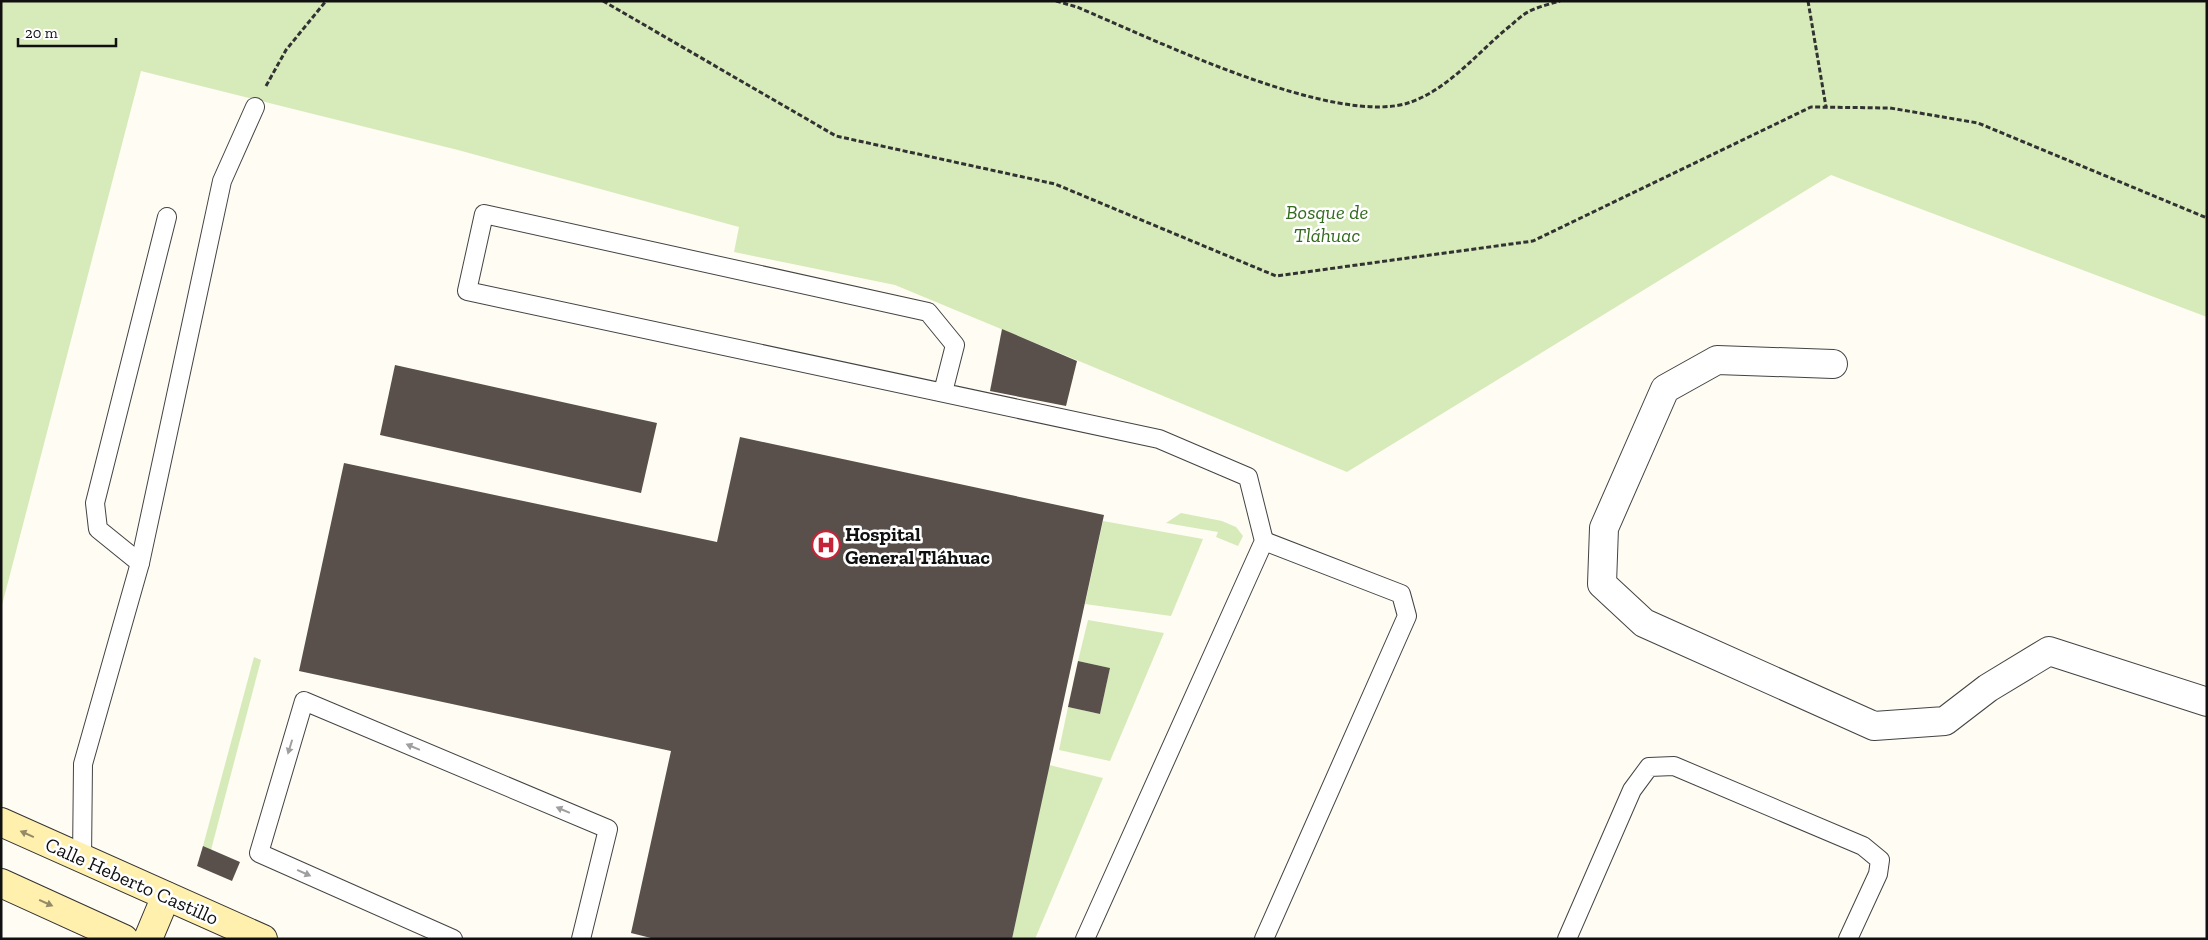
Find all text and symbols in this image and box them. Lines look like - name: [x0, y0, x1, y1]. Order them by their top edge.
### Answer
- scale bar: [18, 15, 115, 47]
- text: 20 m: [25, 24, 58, 42]
- park label: Bosque de Tláhuac: [1286, 200, 1368, 247]
- place label: Hospital General Tláhuac: [845, 522, 990, 569]
- hospital icon: Hospital General Tláhuac: [811, 530, 841, 560]
- one-way arrow: [285, 740, 293, 755]
- one-way arrow: [406, 742, 420, 750]
- one-way arrow: [556, 806, 570, 814]
- one-way arrow: [20, 830, 34, 838]
- street label: Calle Heberto Castillo: [42, 832, 222, 930]
- one-way arrow: [297, 870, 311, 878]
- one-way arrow: [39, 900, 53, 908]

